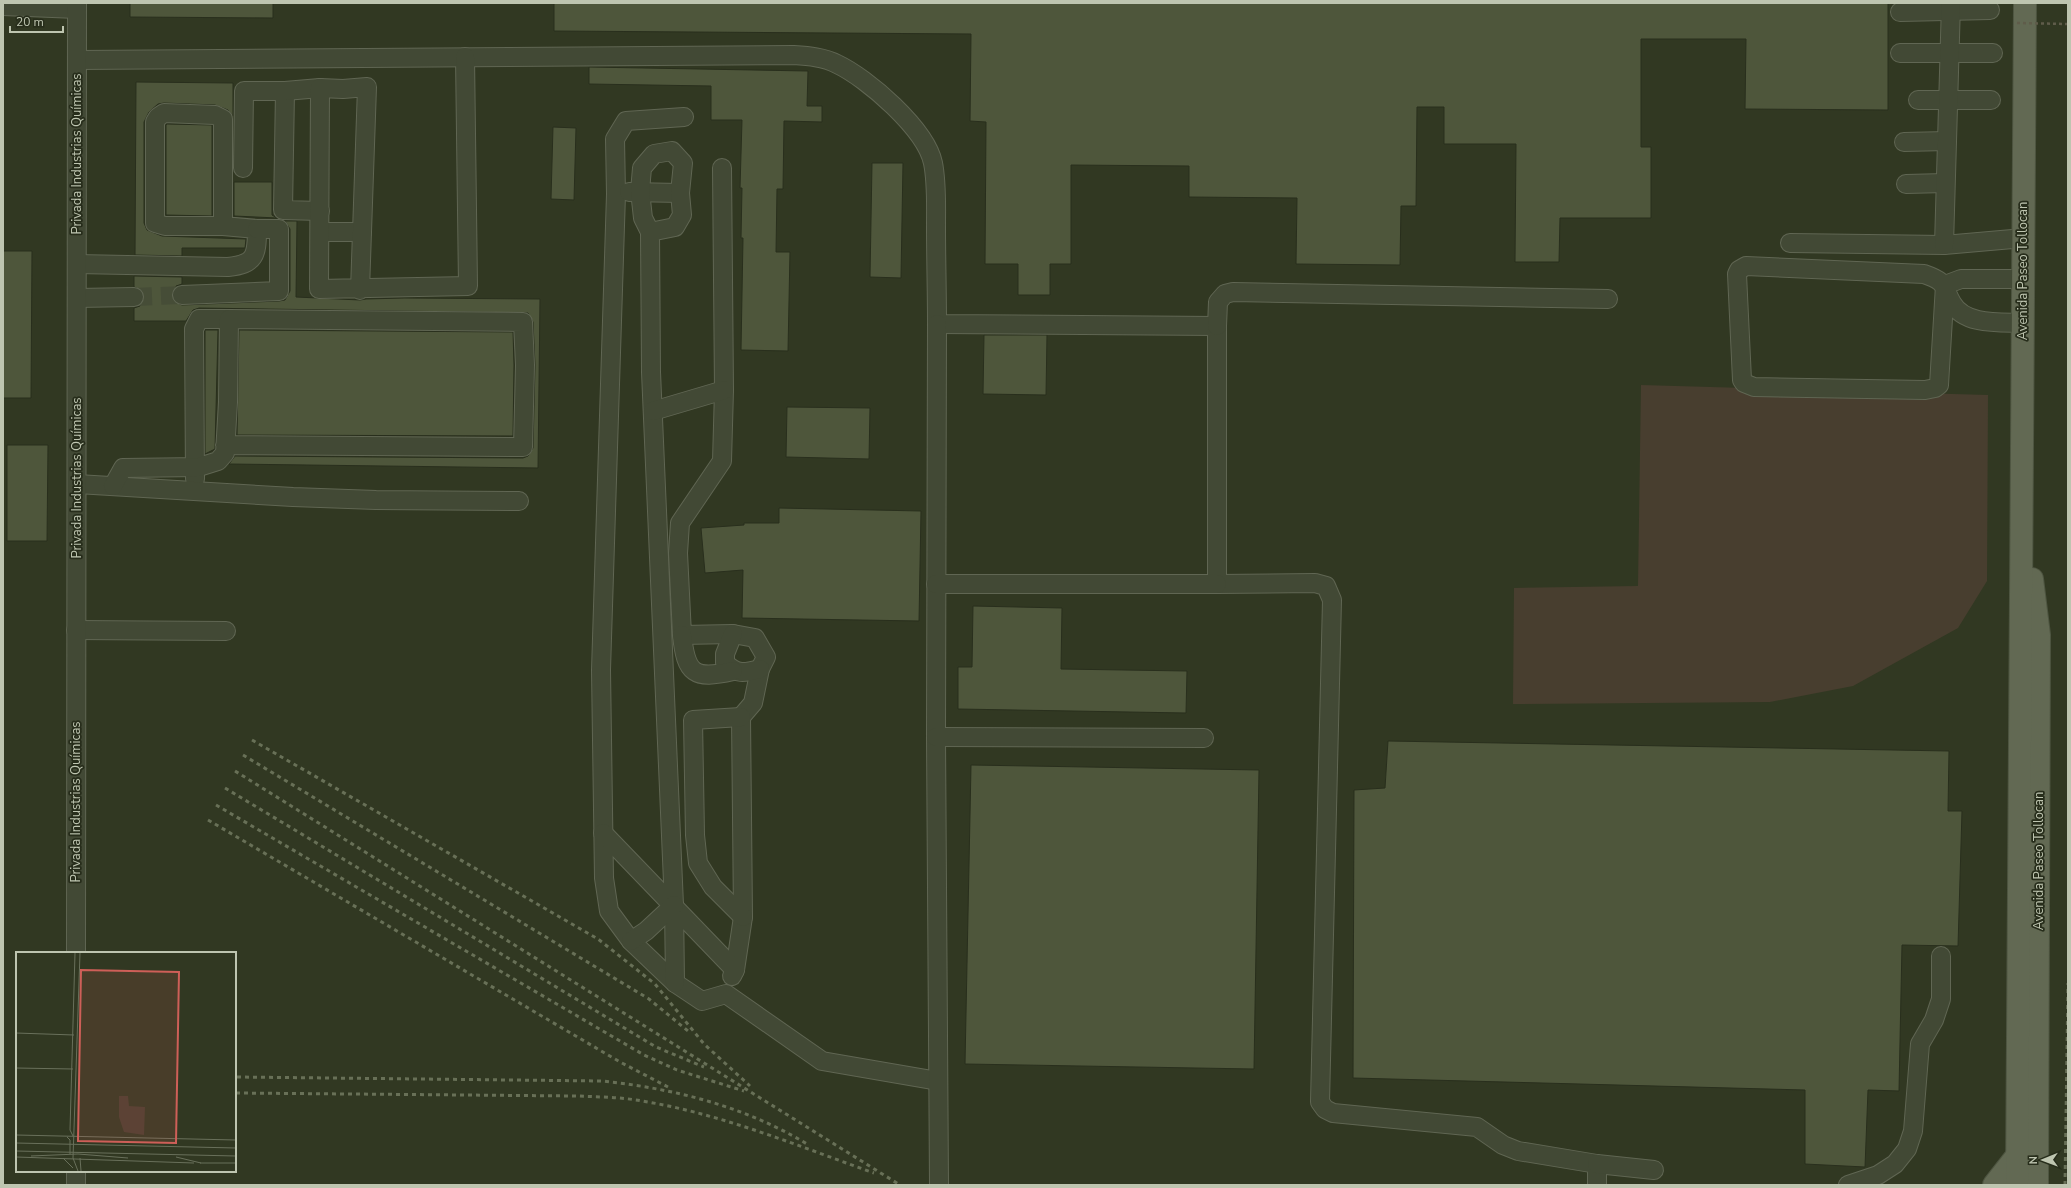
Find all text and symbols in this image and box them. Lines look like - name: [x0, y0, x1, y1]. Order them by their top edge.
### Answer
- scale bar: [10, 8, 63, 34]
- text: 20 m: [16, 14, 44, 30]
- street label: Privada Industrias Químicas: [68, 73, 86, 235]
- street label: Avenida Paseo Tollocan: [2014, 202, 2032, 340]
- street label: Privada Industrias Químicas: [68, 397, 86, 559]
- street label: Privada Industrias Químicas: [67, 721, 85, 883]
- street label: Avenida Paseo Tollocan: [2030, 792, 2048, 930]
- inset map: [16, 952, 236, 1172]
- north arrow: [2023, 1140, 2063, 1180]
- text: N: [2026, 1156, 2041, 1164]

